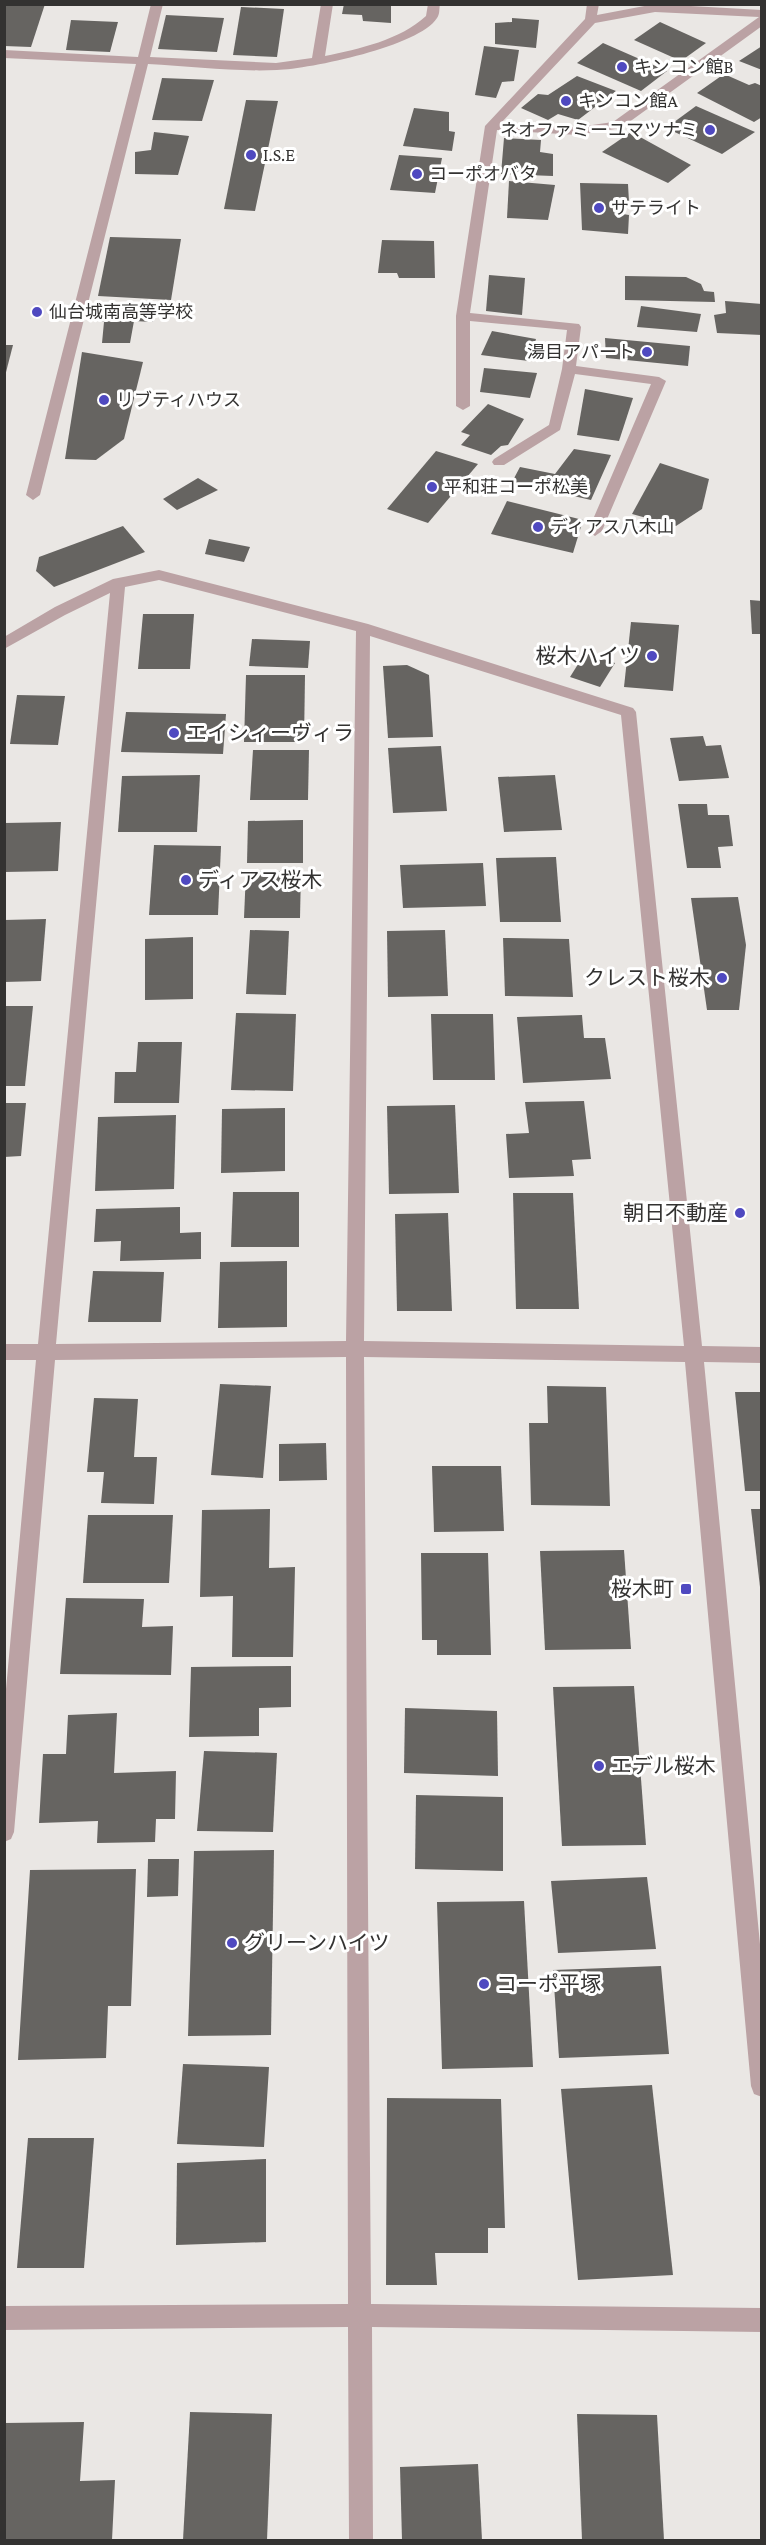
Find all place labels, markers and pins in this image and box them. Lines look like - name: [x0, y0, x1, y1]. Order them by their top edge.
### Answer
- place label: キンコン館B: [634, 57, 733, 77]
- marker: キンコン館B: [615, 60, 629, 74]
- place label: キンコン館A: [578, 91, 678, 111]
- marker: キンコン館A: [559, 94, 573, 108]
- place label: ネオファミーユマツナミ: [500, 120, 698, 140]
- marker: ネオファミーユマツナミ: [703, 123, 717, 137]
- place label: I.S.E: [263, 145, 295, 165]
- marker: I.S.E: [244, 148, 258, 162]
- place label: コーポオバタ: [429, 164, 537, 184]
- marker: コーポオバタ: [410, 167, 424, 181]
- place label: サテライト: [611, 198, 701, 218]
- marker: サテライト: [592, 201, 606, 215]
- place label: 仙台城南高等学校: [49, 302, 193, 322]
- marker: 仙台城南高等学校: [30, 305, 44, 319]
- place label: 湯目アパート: [527, 342, 635, 362]
- marker: 湯目アパート: [640, 345, 654, 359]
- place label: リブティハウス: [116, 390, 241, 410]
- marker: リブティハウス: [97, 393, 111, 407]
- place label: 平和荘コーポ松美: [444, 477, 588, 497]
- marker: 平和荘コーポ松美: [425, 480, 439, 494]
- place label: ディアス八木山: [550, 517, 675, 537]
- marker: ディアス八木山: [531, 520, 545, 534]
- place label: 桜木ハイツ: [535, 644, 640, 668]
- marker: 桜木ハイツ: [645, 649, 659, 663]
- place label: エイシィーヴィラ: [186, 721, 354, 745]
- marker: エイシィーヴィラ: [167, 726, 181, 740]
- place label: ディアス桜木: [198, 868, 323, 892]
- marker: ディアス桜木: [179, 873, 193, 887]
- place label: クレスト桜木: [584, 966, 710, 990]
- marker: クレスト桜木: [715, 971, 729, 985]
- place label: 朝日不動産: [623, 1201, 728, 1225]
- marker: 朝日不動産: [733, 1206, 747, 1220]
- place label: 桜木町: [611, 1577, 674, 1601]
- marker: 桜木町: [679, 1582, 693, 1596]
- place label: エデル桜木: [611, 1754, 716, 1778]
- marker: エデル桜木: [592, 1759, 606, 1773]
- place label: グリーンハイツ: [244, 1931, 390, 1955]
- marker: グリーンハイツ: [225, 1936, 239, 1950]
- place label: コーポ平塚: [496, 1972, 601, 1996]
- marker: コーポ平塚: [477, 1977, 491, 1991]

